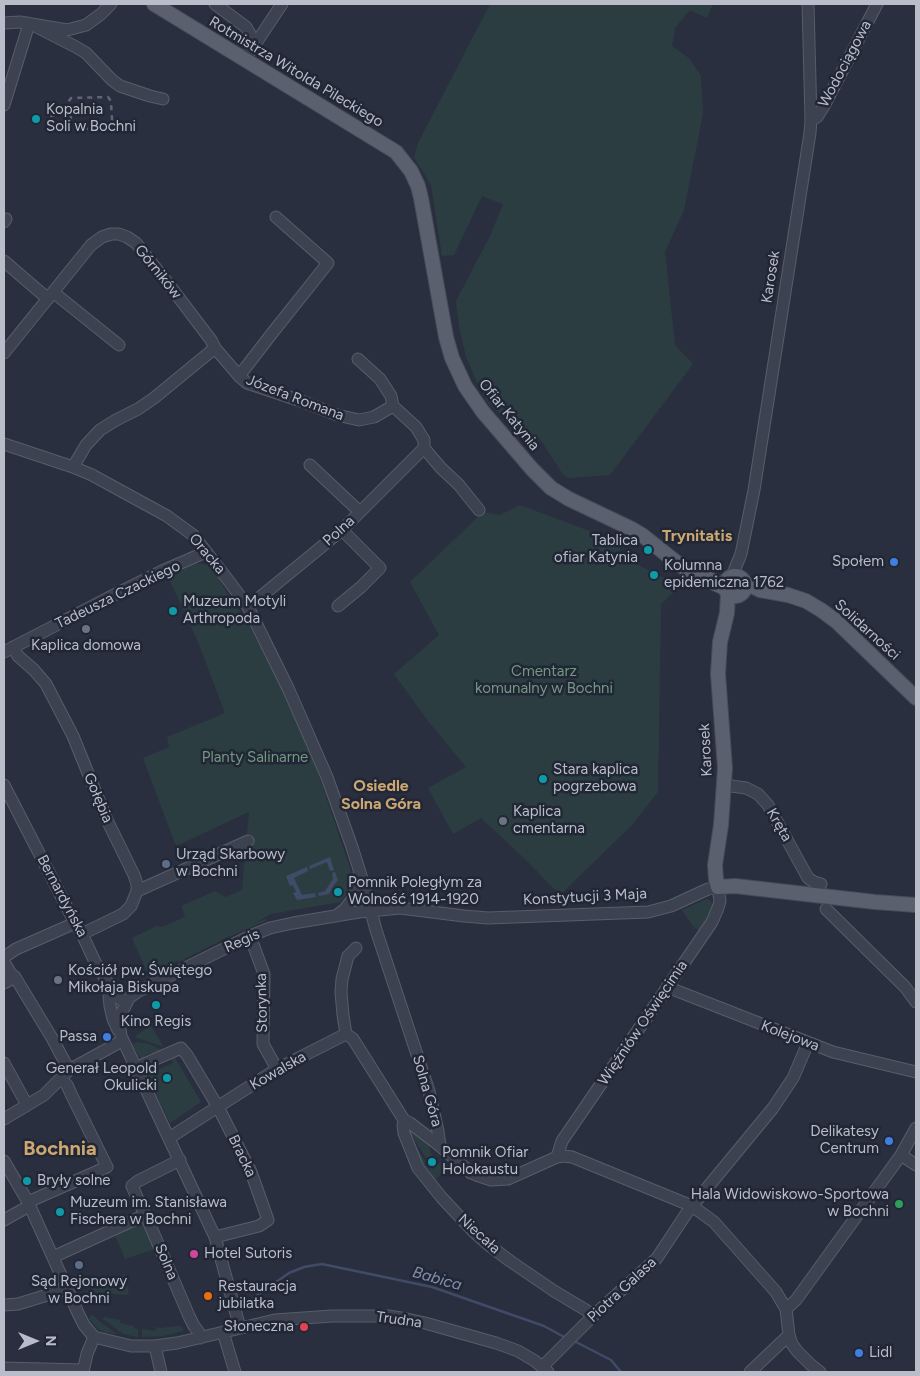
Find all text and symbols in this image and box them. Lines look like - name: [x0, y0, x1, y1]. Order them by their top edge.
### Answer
- street label: Rotmistrza Witolda Pileckiego: [206, 13, 386, 131]
- street label: Wodociągowa: [815, 18, 875, 110]
- place label: Kopalnia Soli w Bochni: [46, 101, 136, 136]
- marker: Kopalnia Soli w Bochni: [30, 113, 42, 125]
- street label: Górników: [131, 241, 185, 303]
- street label: Karosek: [758, 249, 784, 305]
- street label: Józefa Romana: [244, 371, 346, 425]
- street label: Ofiar Katynia: [475, 376, 543, 454]
- street label: Polna: [319, 512, 359, 550]
- district label: Trynitatis: [662, 526, 732, 546]
- street label: Oracka: [185, 530, 229, 578]
- place label: Tablica ofiar Katynia: [554, 532, 638, 567]
- marker: Tablica ofiar Katynia: [642, 544, 654, 556]
- place label: Społem: [832, 553, 884, 571]
- marker: Społem: [888, 556, 900, 568]
- street label: Tadeusza Czackiego: [53, 557, 183, 633]
- place label: Kolumna epidemiczna 1762: [664, 557, 784, 592]
- marker: Kolumna epidemiczna 1762: [648, 569, 660, 581]
- place label: Muzeum Motyli Arthropoda: [183, 593, 286, 628]
- street label: Solidarności: [831, 596, 903, 664]
- marker: Muzeum Motyli Arthropoda: [167, 605, 179, 617]
- marker: Kaplica domowa: [80, 623, 92, 635]
- place label: Kaplica domowa: [31, 637, 141, 655]
- park label: Cmentarz komunalny w Bochni: [475, 663, 613, 698]
- street label: Karosek: [696, 723, 716, 777]
- park label: Planty Salinarne: [202, 749, 308, 767]
- place label: Stara kaplica pogrzebowa: [553, 761, 638, 796]
- street label: Gołębia: [79, 770, 117, 826]
- marker: Stara kaplica pogrzebowa: [537, 773, 549, 785]
- district label: Osiedle Solna Góra: [341, 776, 421, 814]
- place label: Kaplica cmentarna: [513, 803, 585, 838]
- street label: Kręta: [762, 805, 796, 845]
- marker: Kaplica cmentarna: [497, 815, 509, 827]
- place label: Urząd Skarbowy w Bochni: [176, 846, 285, 881]
- street label: Bernardyńska: [33, 852, 91, 940]
- marker: Urząd Skarbowy w Bochni: [160, 858, 172, 870]
- place label: Pomnik Poległym za Wolność 1914-1920: [348, 874, 482, 909]
- street label: Konstytucji 3 Maja: [523, 885, 647, 909]
- marker: Pomnik Poległym za Wolność 1914-1920: [332, 886, 344, 898]
- street label: Regis: [222, 925, 262, 957]
- street label: Więźniów Oświęcimia: [594, 957, 692, 1089]
- place label: Kościół pw. Świętego Mikołaja Biskupa: [68, 962, 212, 997]
- street label: Storynka: [252, 973, 272, 1033]
- marker: Kościół pw. Świętego Mikołaja Biskupa: [52, 974, 64, 986]
- marker: Kino Regis: [150, 999, 162, 1011]
- place label: Kino Regis: [121, 1013, 191, 1031]
- street label: Kolejowa: [758, 1017, 822, 1055]
- place label: Passa: [59, 1028, 97, 1046]
- marker: Passa: [101, 1031, 113, 1043]
- street label: Kowalska: [247, 1048, 309, 1094]
- street label: Solna Góra: [408, 1053, 446, 1129]
- place label: Generał Leopold Okulicki: [46, 1060, 157, 1095]
- marker: Generał Leopold Okulicki: [161, 1072, 173, 1084]
- place label: Delikatesy Centrum: [810, 1123, 879, 1158]
- street label: Bracka: [224, 1132, 260, 1180]
- marker: Delikatesy Centrum: [883, 1135, 895, 1147]
- district label: Bochnia: [23, 1137, 97, 1161]
- place label: Pomnik Ofiar Holokaustu: [442, 1144, 528, 1179]
- marker: Pomnik Ofiar Holokaustu: [426, 1156, 438, 1168]
- place label: Bryły solne: [37, 1172, 110, 1190]
- marker: Bryły solne: [21, 1175, 33, 1187]
- place label: Hala Widowiskowo-Sportowa w Bochni: [691, 1186, 889, 1221]
- place label: Muzeum im. Stanisława Fischera w Bochni: [70, 1194, 227, 1229]
- marker: Hala Widowiskowo-Sportowa w Bochni: [893, 1198, 905, 1210]
- marker: Muzeum im. Stanisława Fischera w Bochni: [54, 1206, 66, 1218]
- street label: Niecała: [454, 1210, 504, 1258]
- street label: Solna: [150, 1241, 182, 1283]
- place label: Hotel Sutoris: [204, 1245, 292, 1263]
- marker: Hotel Sutoris: [188, 1248, 200, 1260]
- street label: Piotra Galasa: [584, 1254, 660, 1326]
- marker: Sąd Rejonowy w Bochni: [73, 1259, 85, 1271]
- water label: Babica: [410, 1263, 464, 1295]
- place label: Sąd Rejonowy w Bochni: [31, 1273, 127, 1308]
- place label: Restauracja jubilatka: [218, 1278, 297, 1313]
- marker: Restauracja jubilatka: [202, 1290, 214, 1302]
- street label: Trudna: [375, 1308, 423, 1332]
- north arrow: [10, 1316, 60, 1366]
- place label: Słoneczna: [224, 1318, 294, 1336]
- marker: Słoneczna: [298, 1321, 310, 1333]
- text: N: [42, 1336, 59, 1346]
- place label: Lidl: [869, 1344, 892, 1362]
- marker: Lidl: [853, 1347, 865, 1359]

